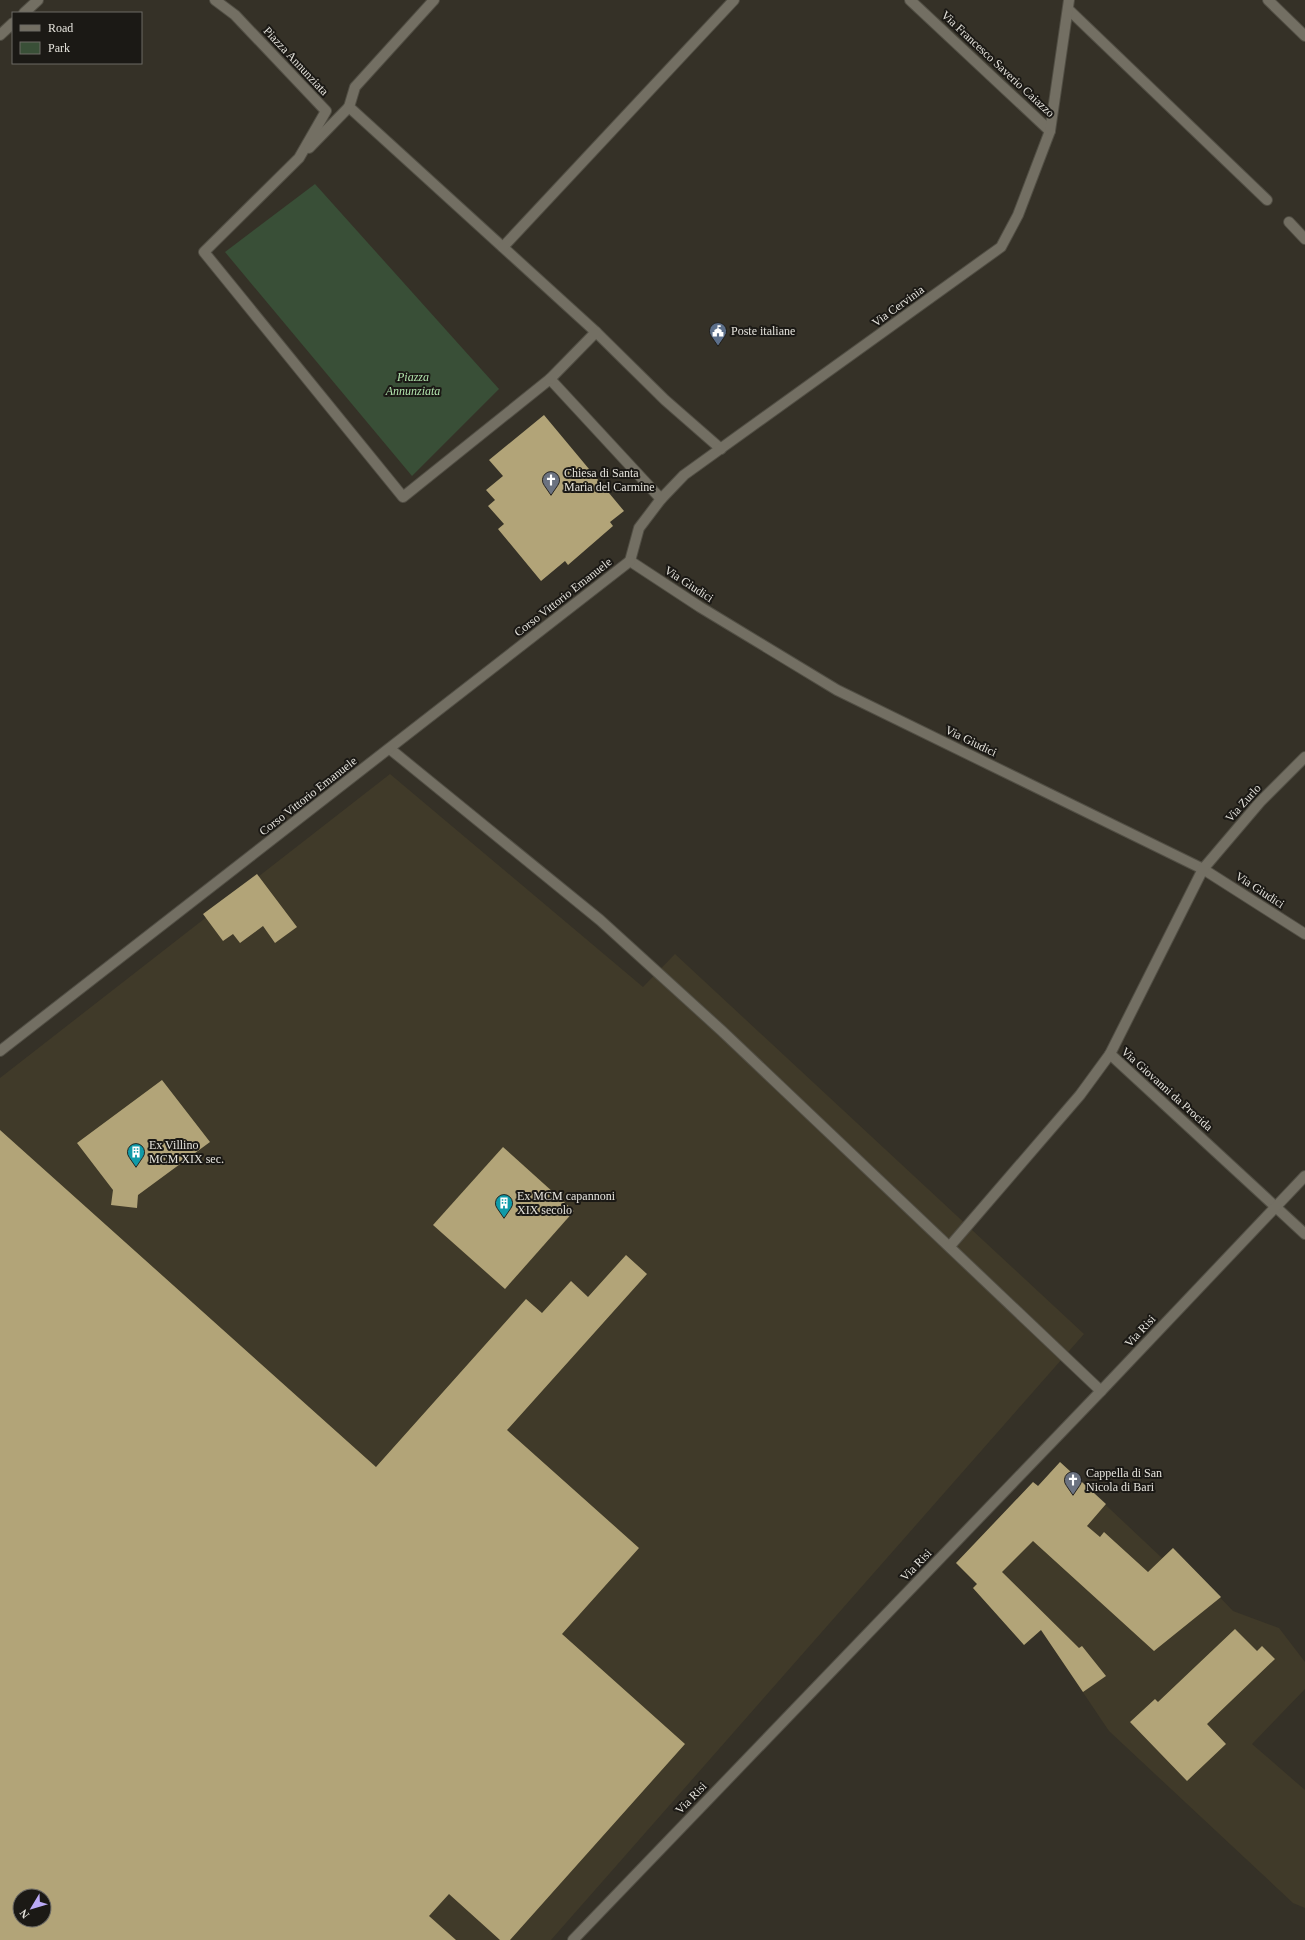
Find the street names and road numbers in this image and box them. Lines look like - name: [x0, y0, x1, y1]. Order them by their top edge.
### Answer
- street label: Via Francesco Saverio Caiazzo: [939, 8, 1057, 120]
- street label: Piazza Annunziata: [261, 24, 332, 99]
- street label: Via Cervinia: [869, 282, 927, 330]
- street label: Corso Vittorio Emanuele: [512, 555, 614, 639]
- street label: Via Giudici: [662, 563, 717, 605]
- street label: Via Giudici: [943, 723, 1000, 760]
- street label: Corso Vittorio Emanuele: [257, 754, 359, 838]
- street label: Via Zurlo: [1222, 781, 1264, 825]
- street label: Via Giudici: [1233, 869, 1288, 911]
- street label: Via Giovanni da Procida: [1118, 1044, 1216, 1134]
- street label: Via Risi: [1122, 1311, 1159, 1350]
- street label: Via Risi: [897, 1546, 935, 1584]
- street label: Via Risi: [672, 1779, 710, 1817]

